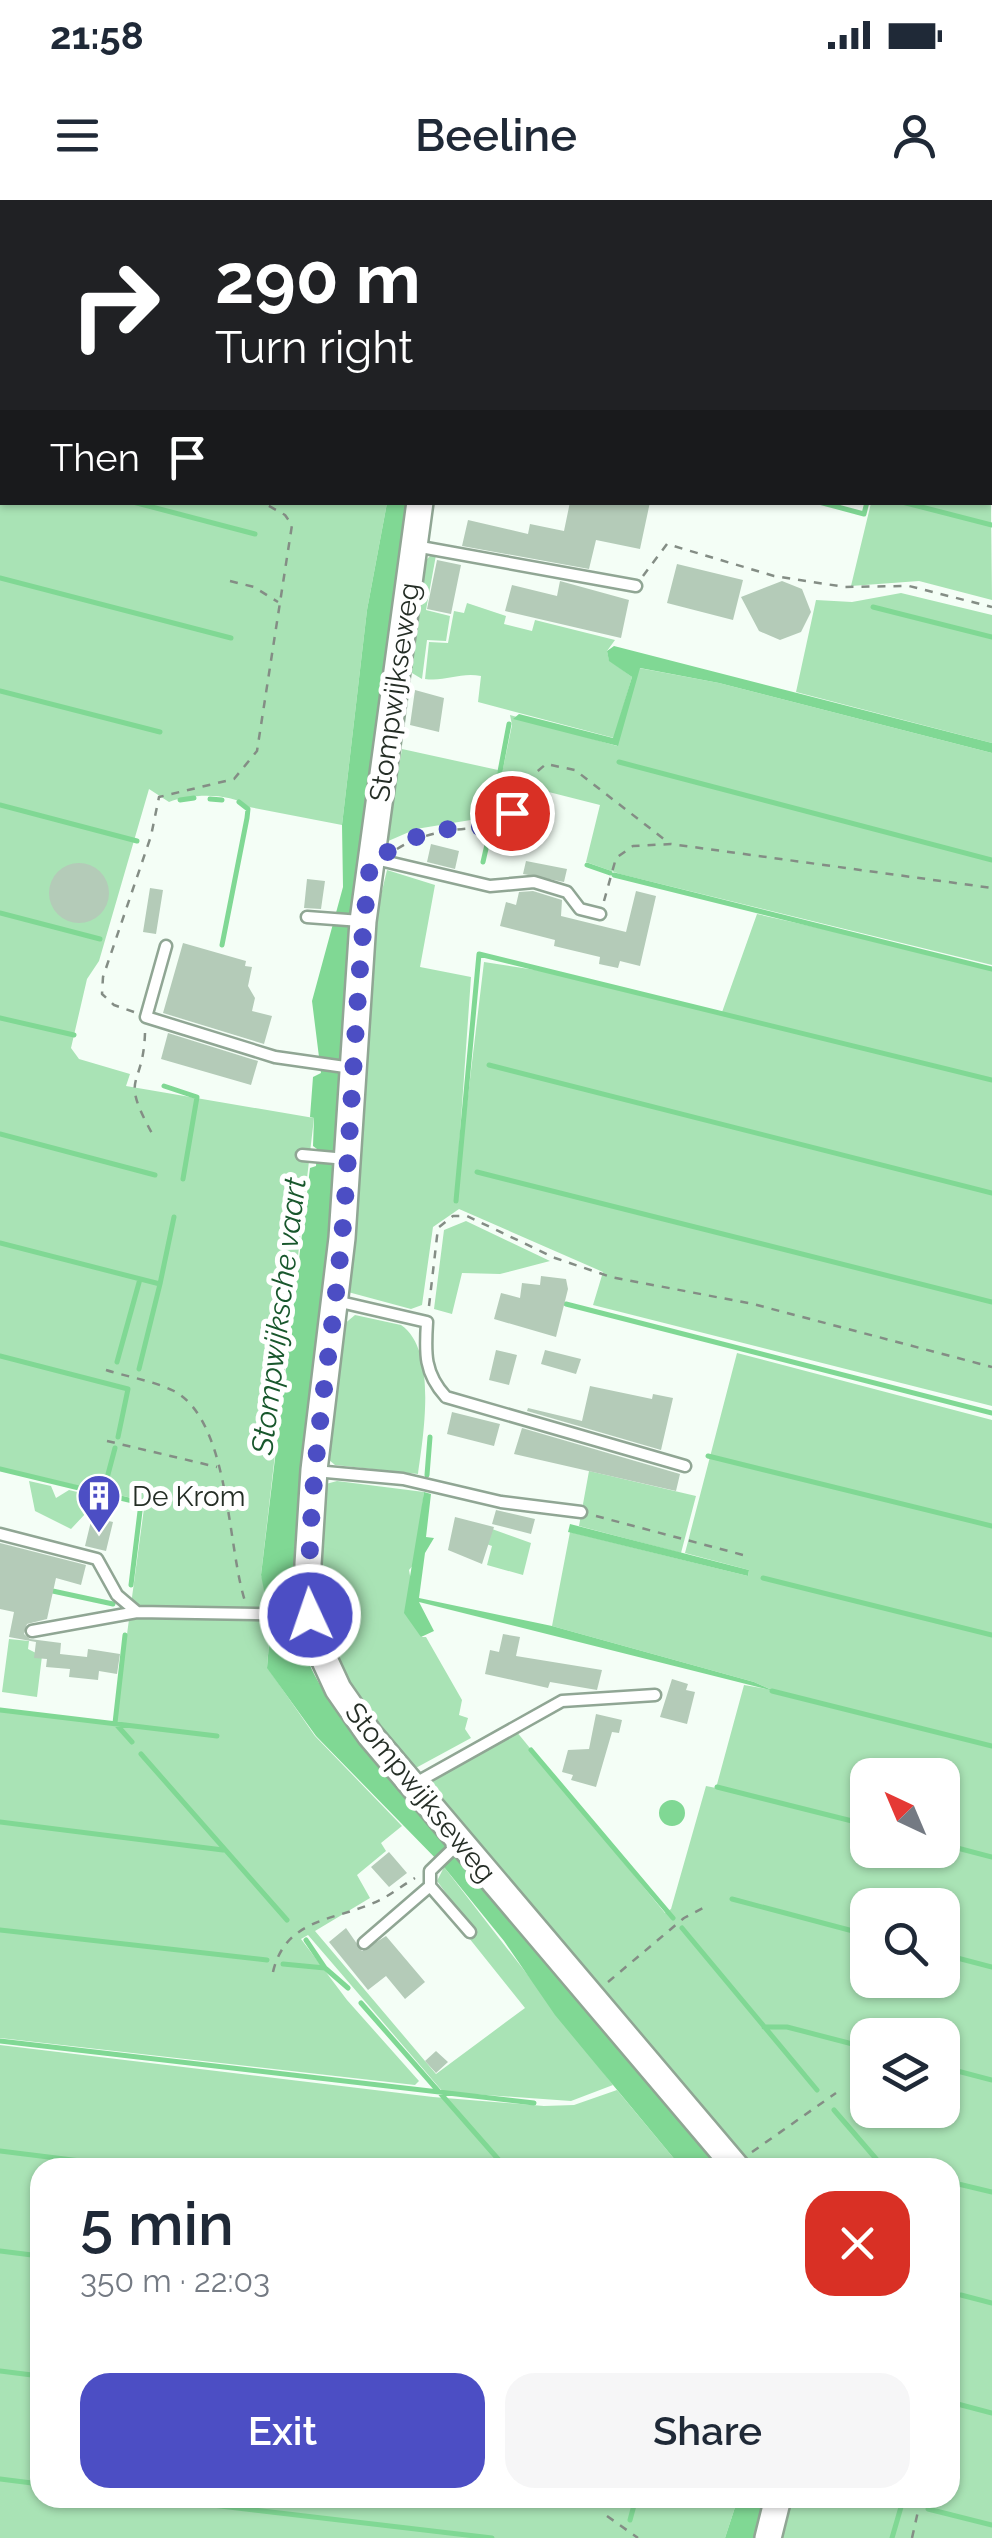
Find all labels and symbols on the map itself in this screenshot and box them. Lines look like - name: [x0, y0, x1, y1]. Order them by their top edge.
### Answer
- street label: Stompwijkseweg: [363, 581, 426, 804]
- pin: [470, 771, 555, 856]
- water label: Stompwijksche vaart: [244, 1175, 313, 1457]
- building icon: De Krom: [76, 1473, 122, 1534]
- place label: De Krom: [132, 1480, 245, 1513]
- position arrow: [258, 1563, 362, 1667]
- street label: Stompwijkseweg: [338, 1696, 503, 1888]
- north arrow: [850, 1758, 960, 1868]

